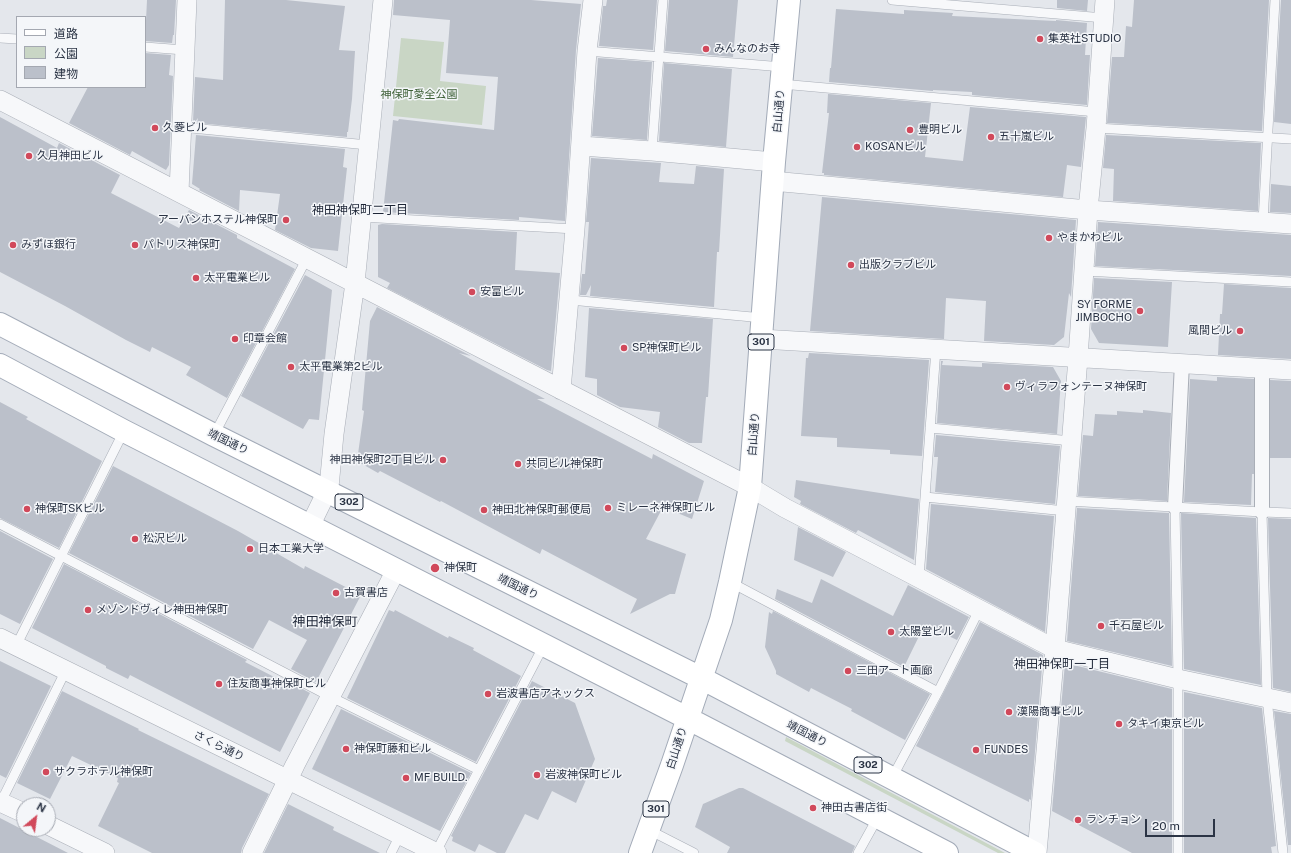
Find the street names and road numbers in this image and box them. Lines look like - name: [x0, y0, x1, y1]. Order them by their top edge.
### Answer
- street label: 白山通り: [771, 89, 787, 133]
- road number: 301: [748, 334, 774, 350]
- street label: 白山通り: [746, 412, 762, 456]
- street label: 靖国通り: [205, 426, 251, 458]
- road number: 302: [335, 494, 363, 510]
- street label: 靖国通り: [495, 571, 541, 603]
- street label: 靖国通り: [784, 718, 830, 750]
- street label: 白山通り: [664, 725, 690, 771]
- street label: さくら通り: [191, 728, 247, 764]
- road number: 302: [854, 757, 882, 773]
- road number: 301: [643, 801, 669, 817]

